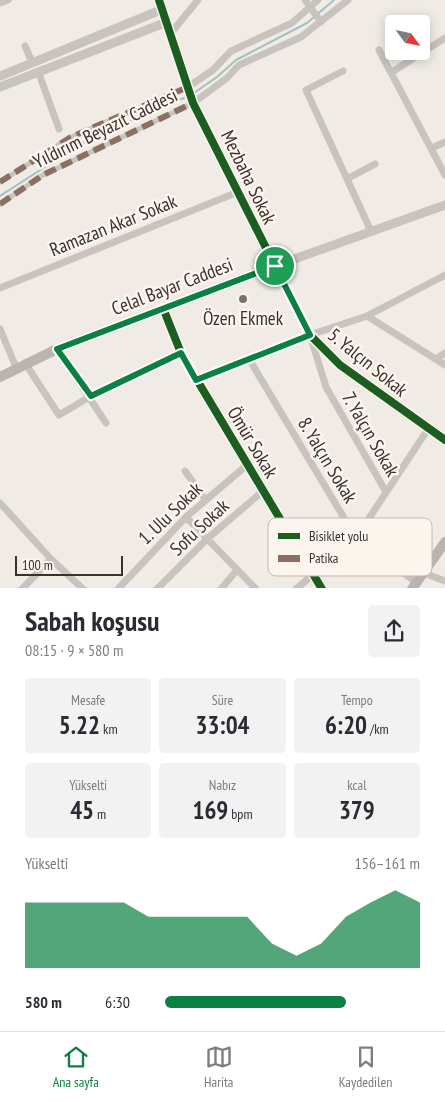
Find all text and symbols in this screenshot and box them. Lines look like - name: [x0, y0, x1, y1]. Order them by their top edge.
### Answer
- north arrow: [385, 15, 430, 60]
- map controls: [385, 15, 430, 60]
- street label: Yıldırım Beyazıt Caddesi: [29, 83, 181, 173]
- street label: Mezbaha Sokak: [216, 126, 282, 228]
- street label: Ramazan Akar Sokak: [46, 188, 181, 261]
- pin: [254, 245, 296, 287]
- street label: Celal Bayar Caddesi: [108, 252, 236, 320]
- icon: arrive: [261, 252, 289, 280]
- marker: Özen Ekmek: [237, 293, 249, 305]
- place label: Özen Ekmek: [203, 306, 284, 330]
- street label: 5. Yalçın Sokak: [323, 323, 413, 402]
- street label: 7. Yalçın Sokak: [337, 387, 405, 481]
- street label: Ömür Sokak: [222, 402, 284, 483]
- street label: 8. Yalçın Sokak: [293, 413, 363, 508]
- street label: 1. Ulu Sokak: [133, 476, 208, 549]
- street label: Sofu Sokak: [164, 493, 234, 560]
- legend: [268, 518, 432, 576]
- text: Bisiklet yolu: [309, 527, 368, 545]
- text: Patika: [309, 549, 338, 567]
- scale bar: [15, 554, 122, 577]
- text: 100 m: [22, 556, 53, 574]
- text: Sabah koşusu: [25, 602, 159, 639]
- button: share: [368, 605, 420, 657]
- text: 08:15 · 9 × 580 m: [25, 640, 123, 660]
- text: Mesafe: [71, 691, 105, 709]
- text: Süre: [212, 691, 233, 709]
- text: Tempo: [341, 691, 373, 709]
- text: 5.22: [59, 709, 100, 741]
- text: 33:04: [195, 709, 250, 741]
- text: 6:20: [325, 709, 367, 741]
- text: km: [100, 720, 118, 738]
- text: /km: [367, 720, 389, 738]
- text: Yükselti: [69, 776, 107, 794]
- text: Nabız: [209, 776, 236, 794]
- text: kcal: [347, 776, 366, 794]
- text: 45: [70, 794, 94, 826]
- text: 169: [192, 794, 228, 826]
- text: 379: [339, 794, 375, 826]
- text: m: [94, 805, 106, 823]
- text: bpm: [228, 805, 253, 823]
- text: Yükselti: [25, 853, 68, 873]
- text: 156–161 m: [355, 853, 420, 873]
- text: 580 m: [25, 992, 62, 1012]
- text: 6:30: [105, 992, 130, 1012]
- tab: Ana sayfa: [53, 1043, 99, 1091]
- tab: Harita: [204, 1043, 233, 1091]
- tab: Kaydedilen: [339, 1043, 392, 1091]

